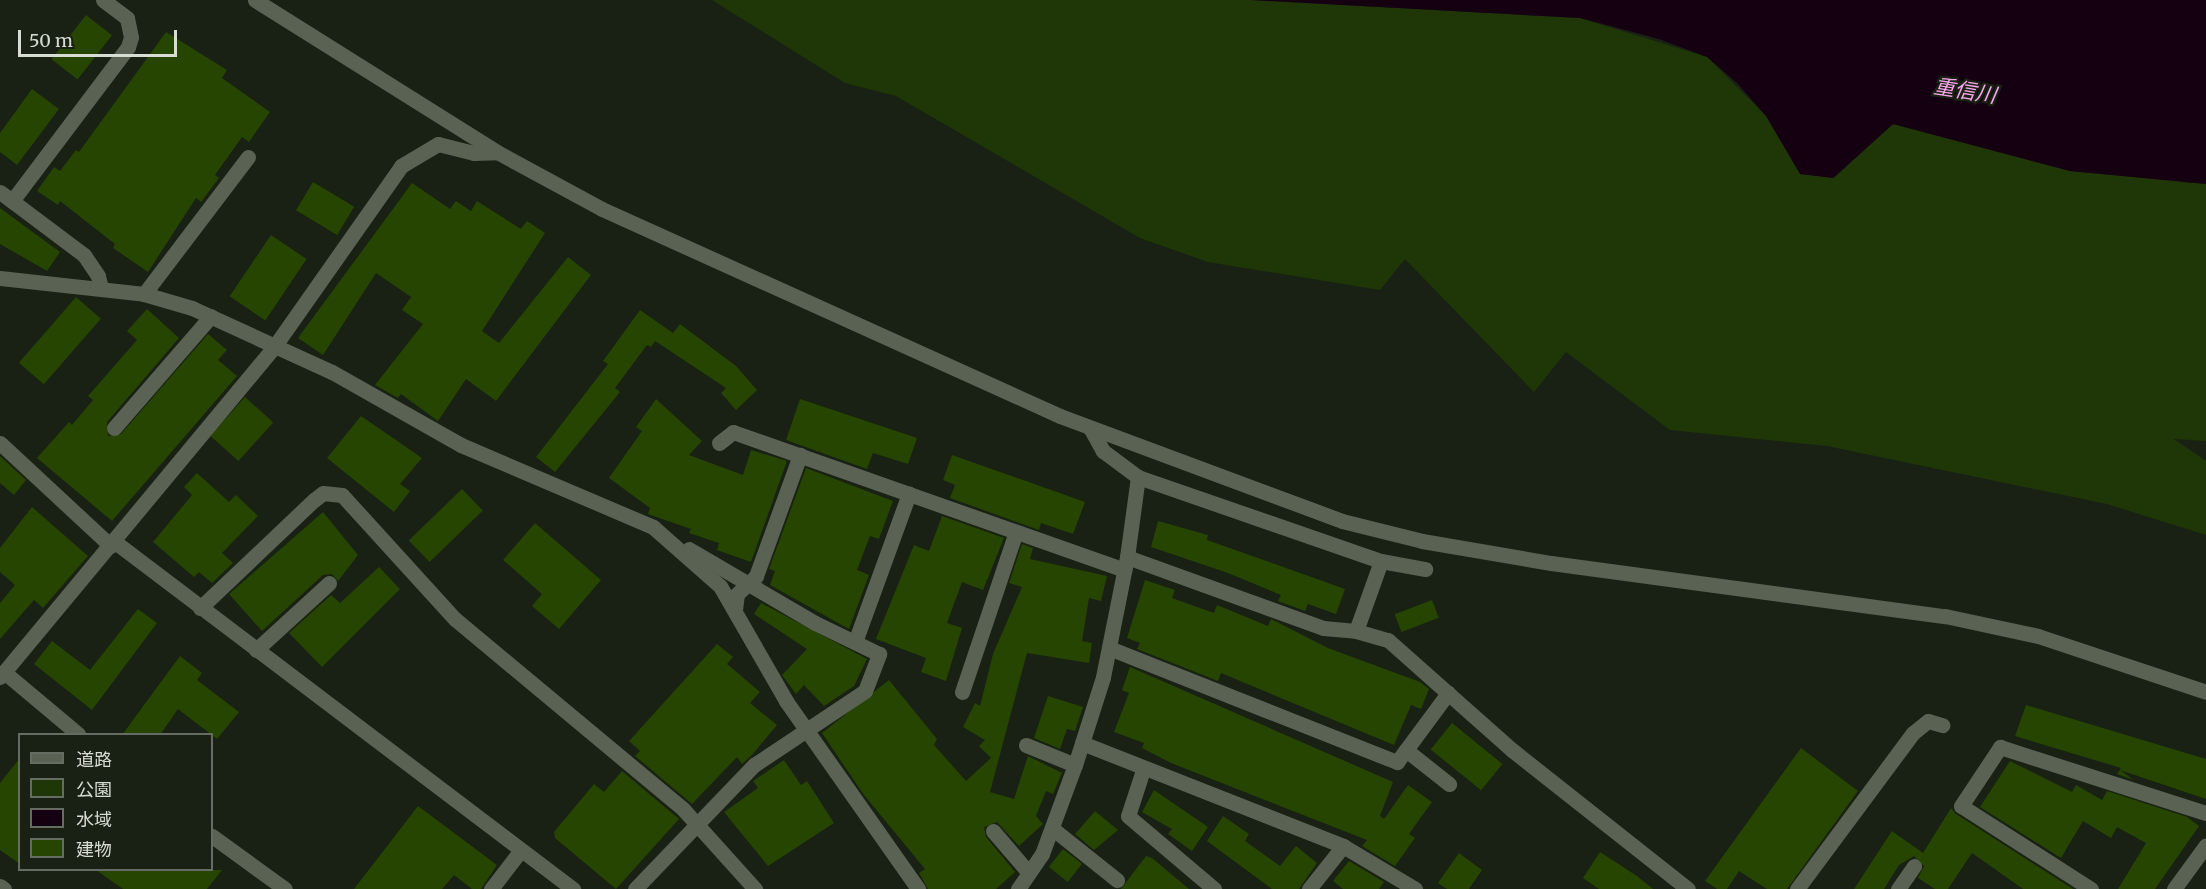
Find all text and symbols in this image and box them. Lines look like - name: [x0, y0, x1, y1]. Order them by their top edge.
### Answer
- scale bar: [21, 18, 180, 56]
- text: 50 m: [29, 29, 73, 52]
- water label: 重信川: [1932, 74, 1998, 108]
- legend: [18, 733, 213, 871]
- text: 道路: [76, 748, 112, 771]
- text: 公園: [76, 778, 112, 801]
- text: 水域: [76, 808, 112, 831]
- text: 建物: [76, 838, 112, 861]

